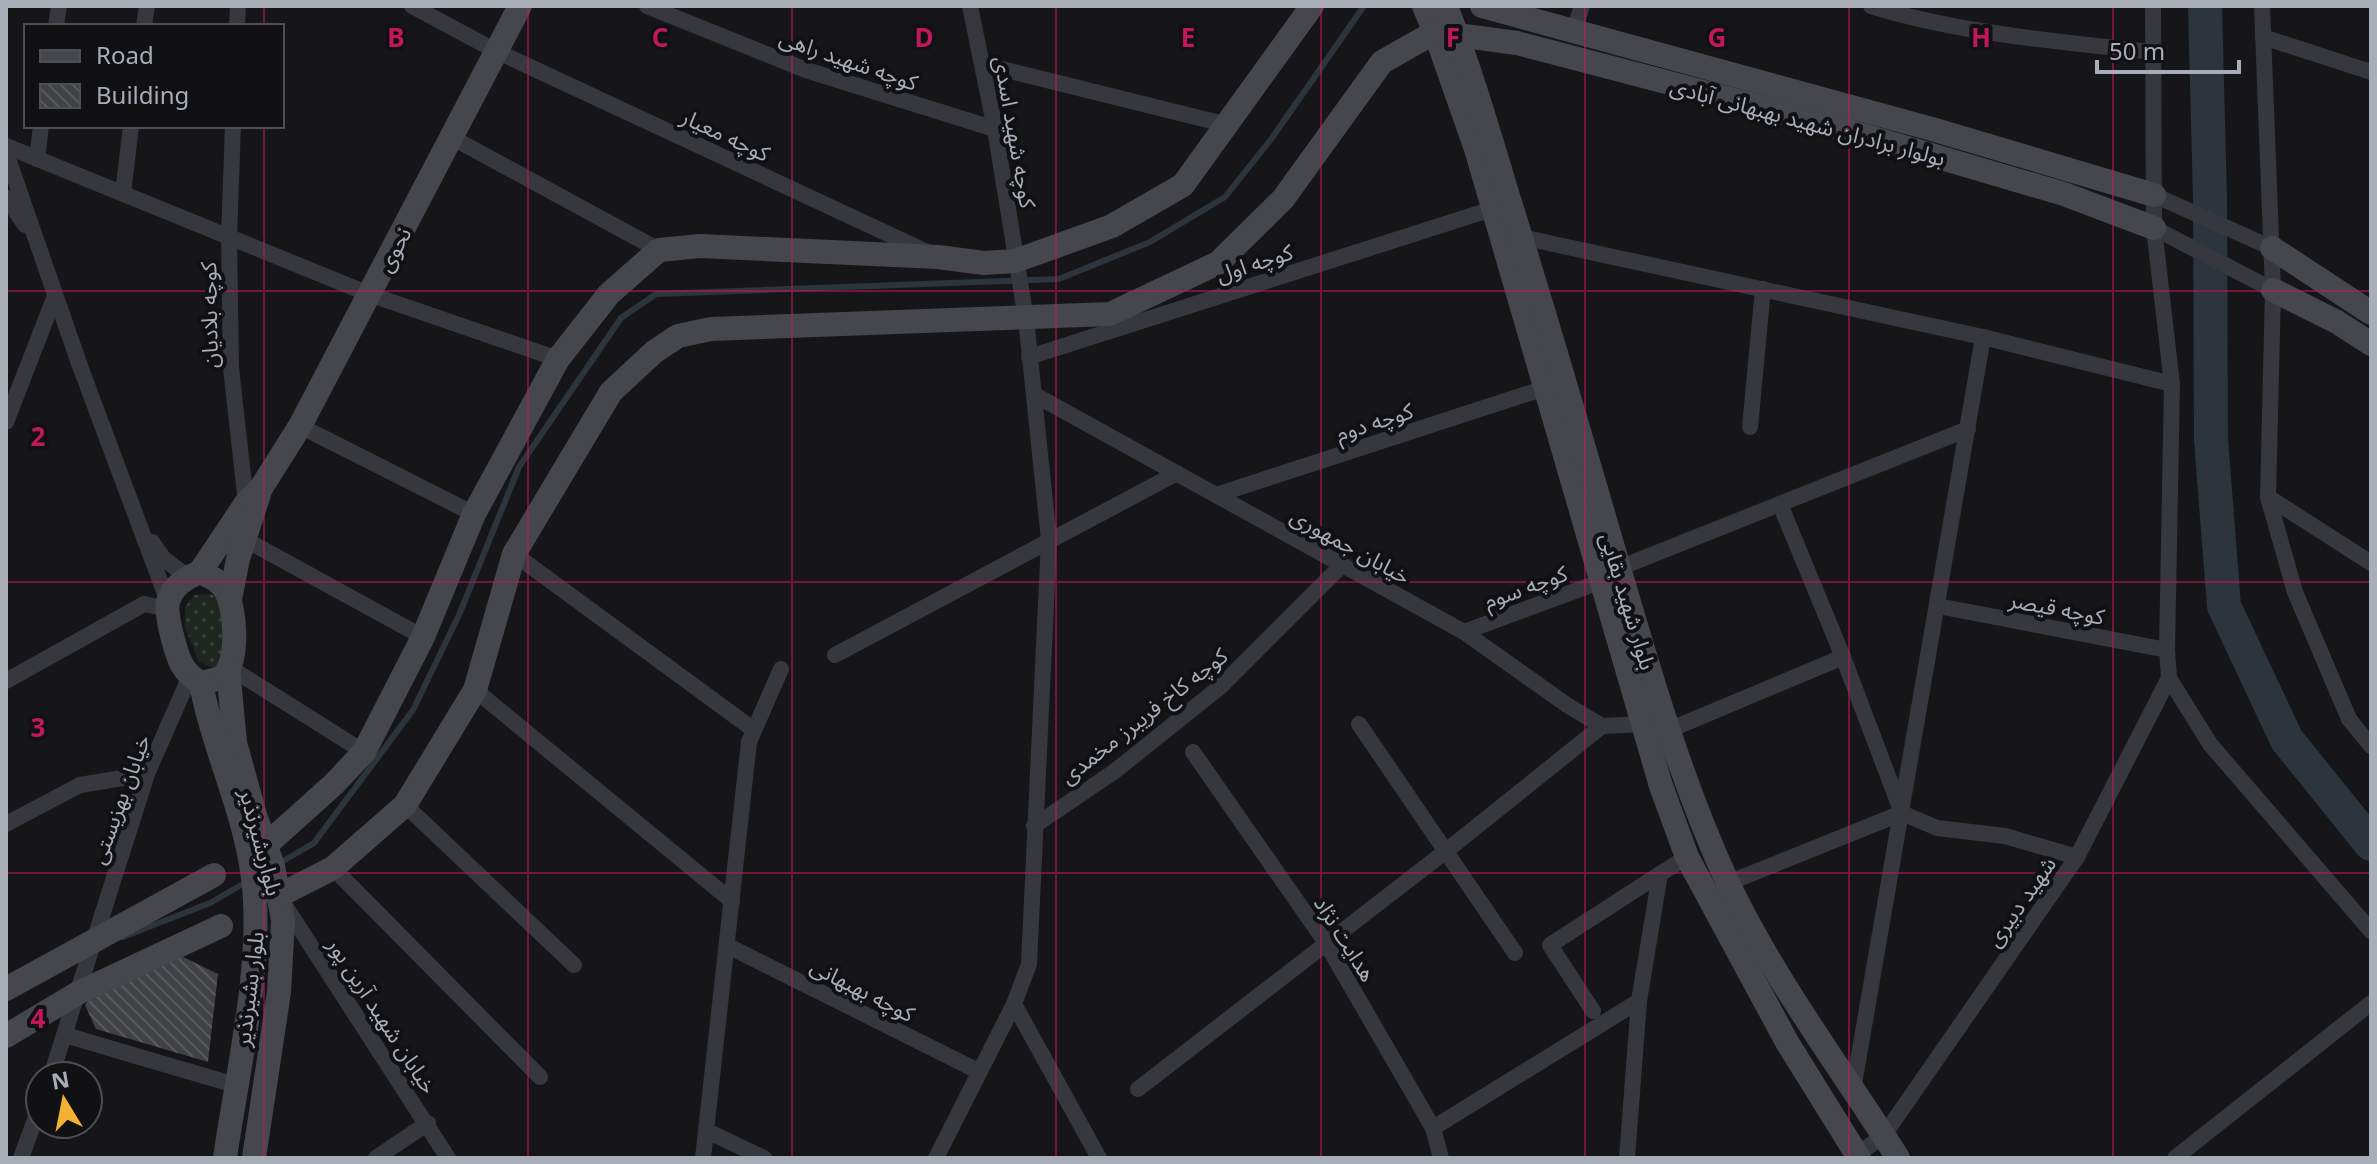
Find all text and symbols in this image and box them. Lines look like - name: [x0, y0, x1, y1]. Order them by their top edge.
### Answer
- text: B: [387, 19, 405, 55]
- text: C: [652, 19, 668, 55]
- text: D: [914, 19, 934, 55]
- text: E: [1181, 19, 1195, 55]
- text: F: [1446, 19, 1460, 55]
- text: G: [1708, 19, 1726, 55]
- text: H: [1971, 19, 1991, 55]
- street label: کوچه شهید راهی: [775, 21, 923, 98]
- legend: [24, 24, 284, 128]
- scale bar: [2097, 24, 2239, 74]
- text: 50 m: [2109, 34, 2165, 67]
- text: Road: [96, 38, 154, 71]
- street label: کوچه شهید اسدی: [987, 54, 1044, 211]
- street label: بولوار برادران شهید بهبهانی آبادی: [1667, 70, 1949, 172]
- text: Building: [96, 78, 189, 111]
- street label: کوچه معیار: [675, 100, 776, 169]
- street label: نحوی: [369, 221, 417, 277]
- street label: کوچه اول: [1212, 235, 1298, 290]
- street label: کوچه بلادیان: [192, 261, 225, 368]
- street label: کوچه دوم: [1331, 394, 1418, 450]
- text: 2: [31, 418, 46, 454]
- street label: خیابان جمهوری: [1286, 500, 1416, 590]
- street label: بلوار شهید بقایی: [1594, 529, 1664, 673]
- street label: کوچه سوم: [1479, 557, 1573, 618]
- street label: کوچه قیصر: [2006, 583, 2108, 632]
- street label: کوچه کاخ فریبرز مخمدی: [1053, 639, 1236, 792]
- text: 3: [31, 709, 45, 745]
- street label: خیابان بهزیستی: [82, 730, 156, 868]
- street label: بلواربشیرنذیر: [233, 784, 291, 899]
- street label: شهید دبیری: [1978, 850, 2062, 952]
- street label: هدایت نژاد: [1308, 889, 1384, 987]
- street label: بلوار بشیرنذیر: [226, 930, 270, 1049]
- street label: خیابان شهید آرین پور: [320, 930, 445, 1100]
- street label: کوچه بهبهانی: [805, 950, 921, 1029]
- text: 4: [31, 1000, 46, 1036]
- north arrow: [24, 1060, 104, 1140]
- text: N: [49, 1063, 72, 1096]

